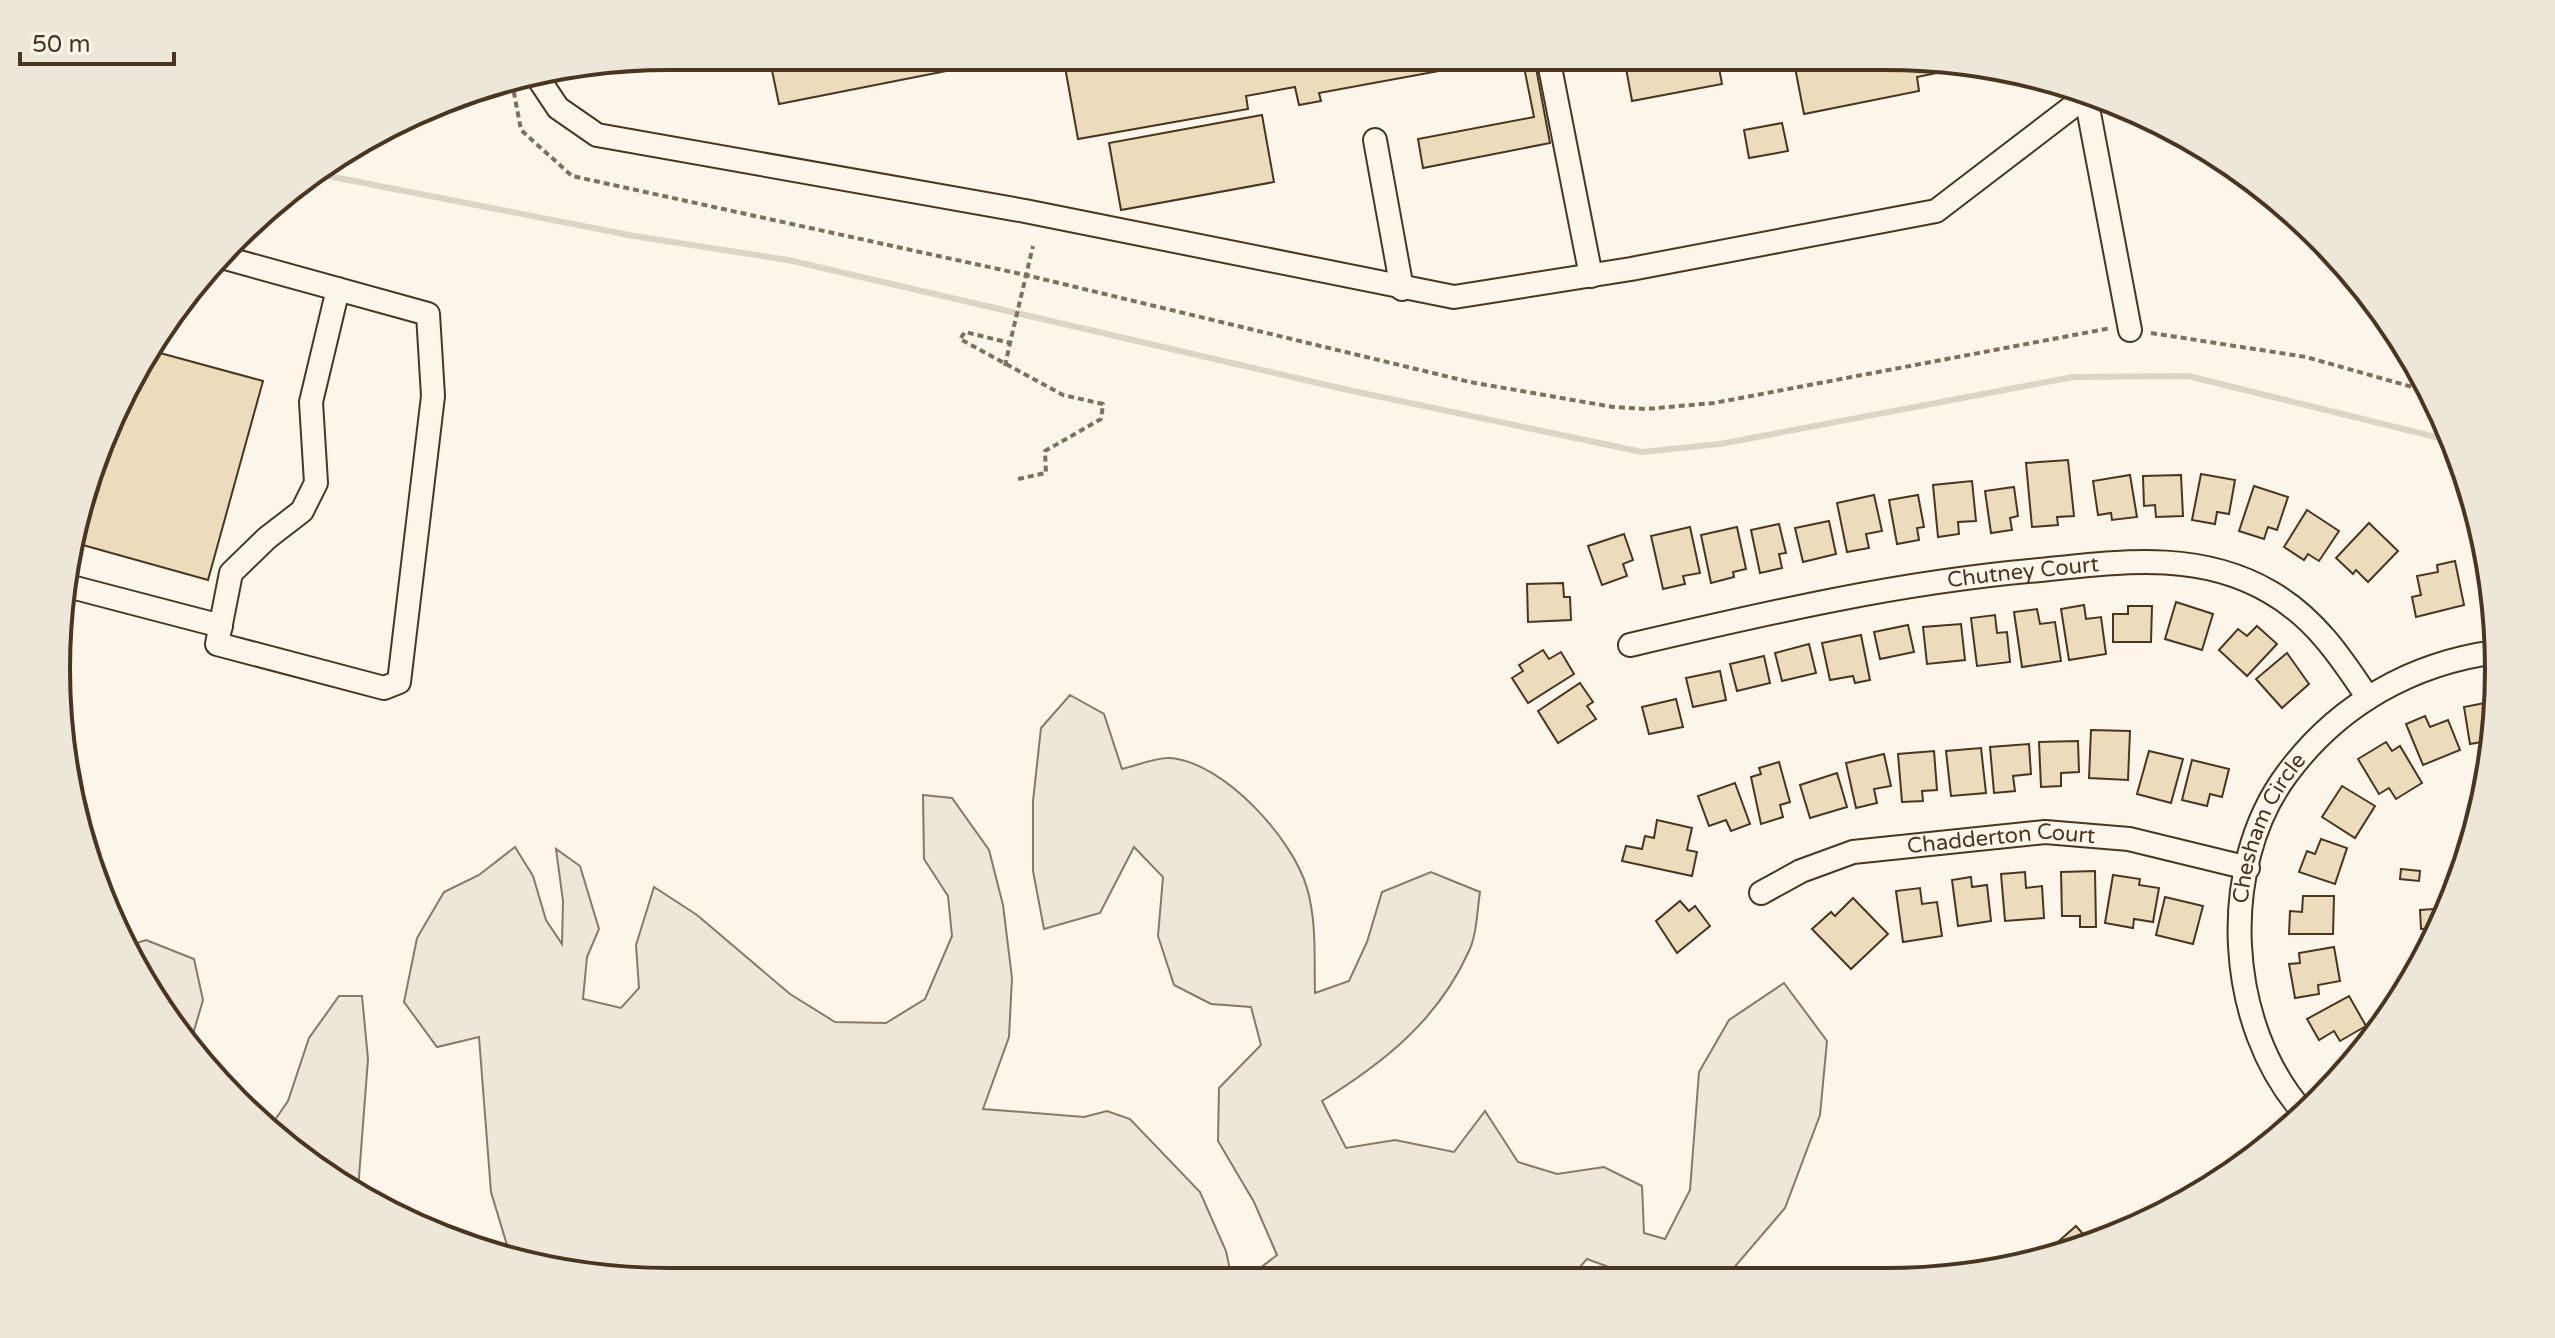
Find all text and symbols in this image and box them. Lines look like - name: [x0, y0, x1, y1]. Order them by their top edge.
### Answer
- scale bar: [20, 16, 174, 66]
- text: 50 m: [32, 30, 90, 59]
- street label: Chutney Court: [1945, 551, 2100, 593]
- street label: Chesham Circle: [2228, 748, 2311, 905]
- street label: Chadderton Court: [1906, 818, 2096, 859]

